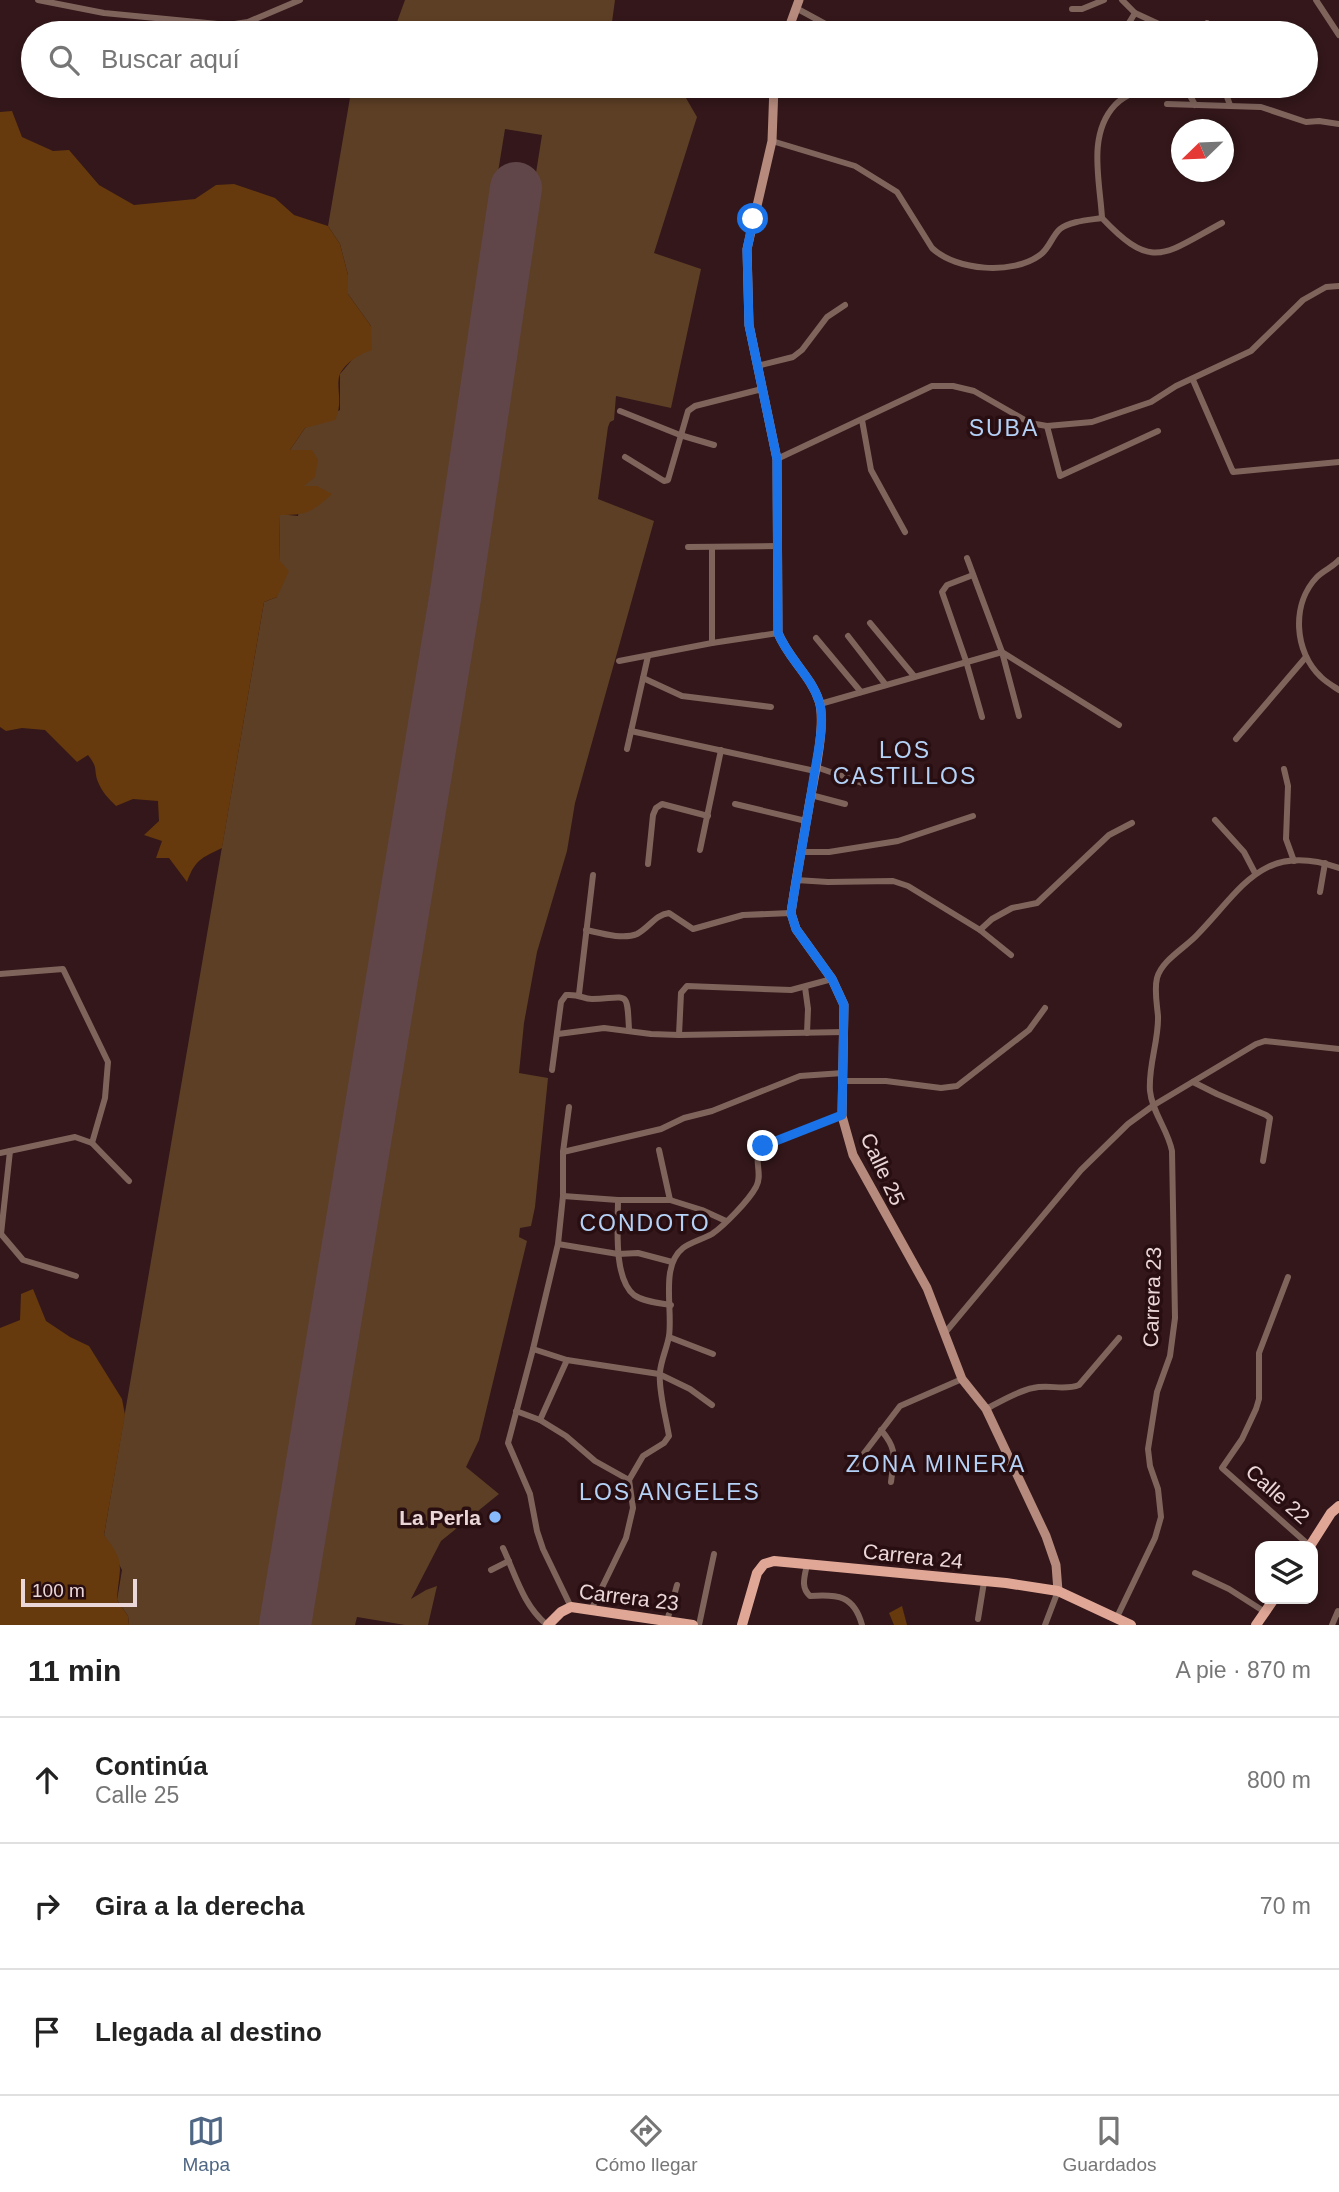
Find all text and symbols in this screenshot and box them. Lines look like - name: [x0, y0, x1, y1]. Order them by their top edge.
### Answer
- search box: [21, 21, 1318, 98]
- icon: search: [45, 41, 83, 79]
- text: Buscar aquí: [101, 44, 240, 74]
- north arrow: [1171, 119, 1234, 182]
- route start: [737, 203, 768, 234]
- district label: SUBA: [969, 415, 1039, 441]
- district label: LOS CASTILLOS: [833, 737, 977, 789]
- street label: Calle 25: [856, 1129, 910, 1209]
- route end: [747, 1130, 778, 1161]
- district label: CONDOTO: [579, 1210, 711, 1236]
- street label: Carrera 23: [1139, 1246, 1165, 1348]
- district label: ZONA MINERA: [846, 1451, 1026, 1477]
- street label: Calle 22: [1242, 1460, 1314, 1528]
- district label: LOS ANGELES: [579, 1479, 761, 1505]
- place label: La Perla: [399, 1506, 481, 1529]
- marker: La Perla: [487, 1509, 503, 1525]
- street label: Carrera 24: [862, 1539, 964, 1573]
- map controls: [1255, 1541, 1318, 1604]
- button: layers: [1255, 1541, 1318, 1604]
- scale bar: [21, 1576, 136, 1608]
- street label: Carrera 23: [578, 1579, 680, 1615]
- text: 100 m: [32, 1580, 85, 1601]
- text: 11 min: [28, 1654, 121, 1687]
- text: A pie · 870 m: [1175, 1657, 1311, 1683]
- text: Continúa: [95, 1751, 208, 1781]
- icon: ahead: [28, 1761, 66, 1799]
- text: 800 m: [1247, 1767, 1311, 1793]
- text: Calle 25: [95, 1782, 179, 1808]
- icon: right: [28, 1887, 66, 1925]
- text: Gira a la derecha: [95, 1891, 305, 1921]
- text: 70 m: [1260, 1893, 1311, 1919]
- icon: arrive: [28, 2013, 66, 2051]
- text: Llegada al destino: [95, 2017, 322, 2047]
- tab: Mapa: [183, 2112, 230, 2176]
- tab: Cómo llegar: [595, 2112, 697, 2176]
- tab: Guardados: [1062, 2112, 1156, 2176]

